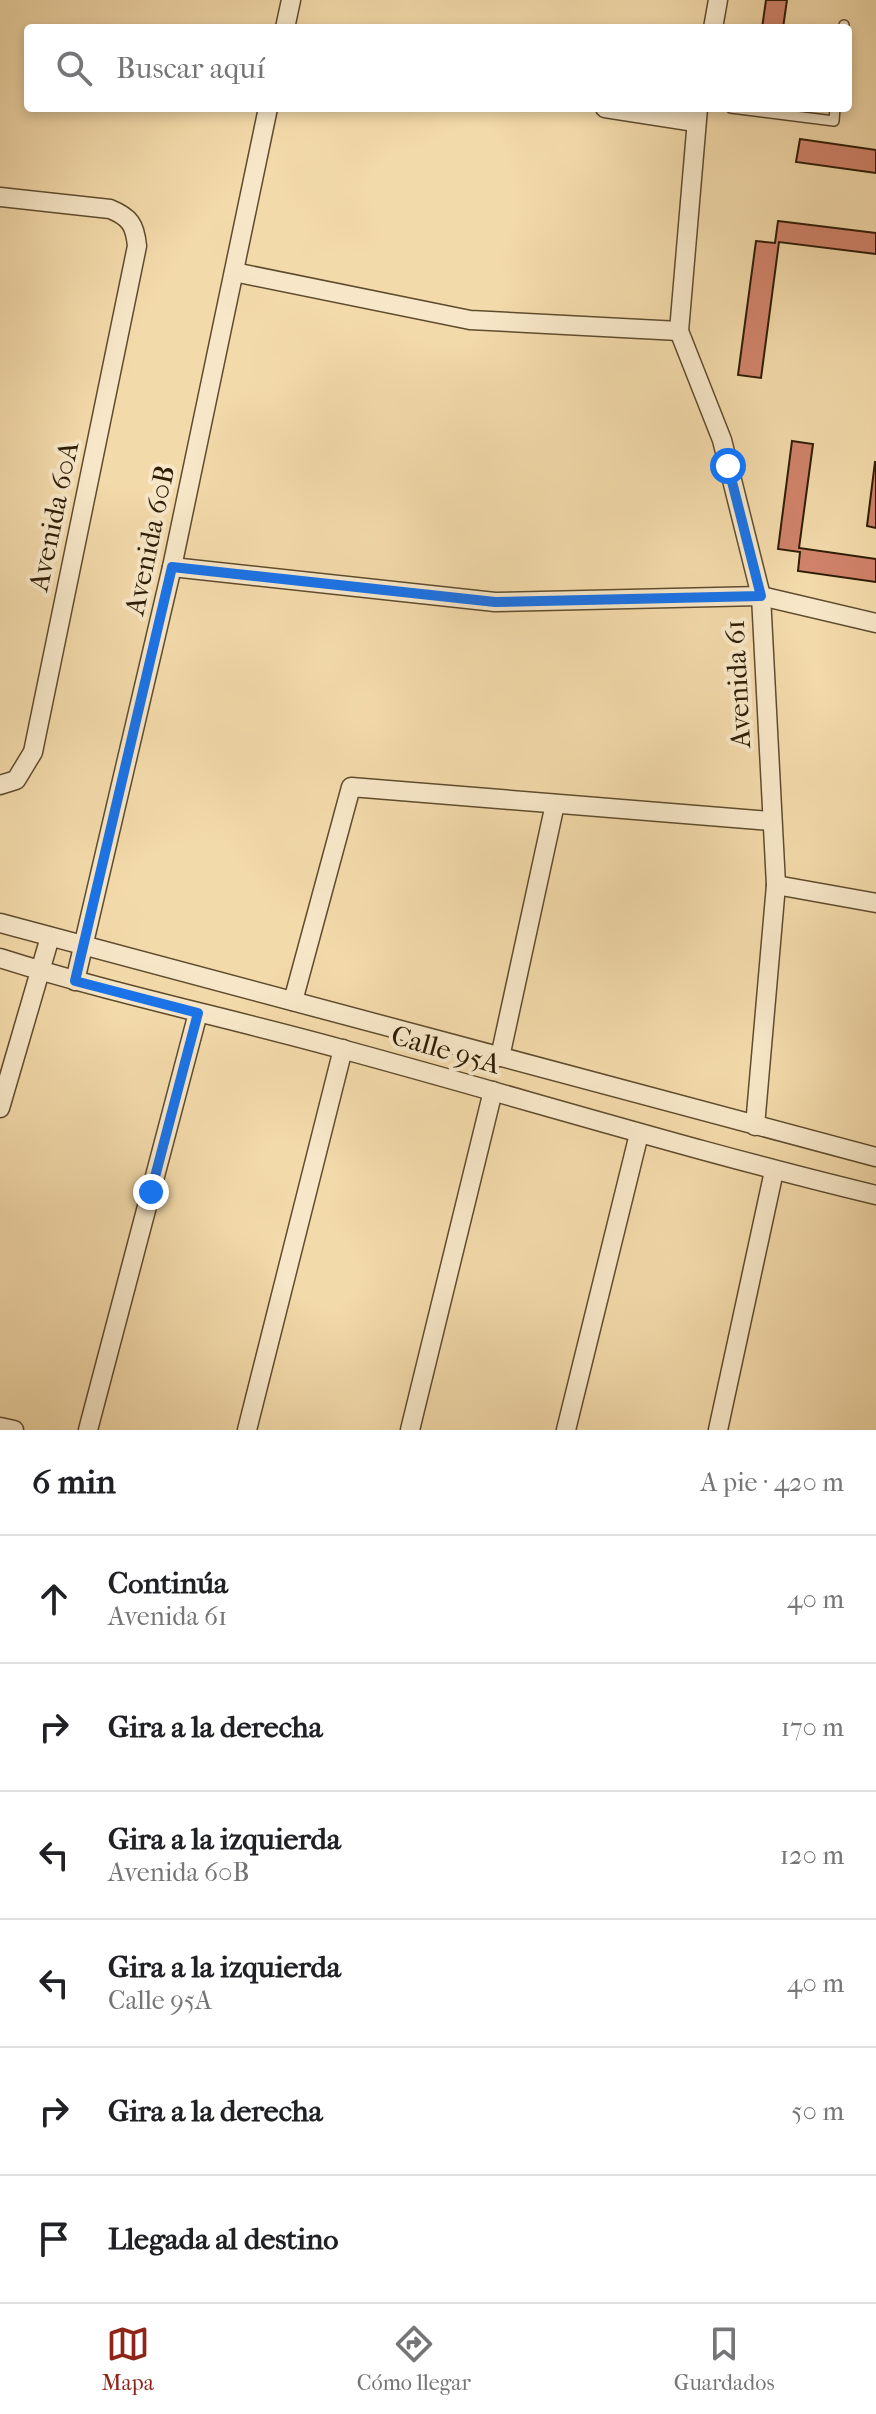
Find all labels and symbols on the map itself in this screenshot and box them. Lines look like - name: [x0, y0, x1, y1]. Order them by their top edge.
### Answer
- street label: Avenida 60A: [21, 437, 86, 595]
- route start: [710, 448, 746, 484]
- street label: Avenida 60B: [117, 462, 181, 619]
- street label: Avenida 61: [718, 619, 757, 750]
- street label: Calle 95A: [388, 1018, 505, 1081]
- route end: [133, 1174, 169, 1210]

